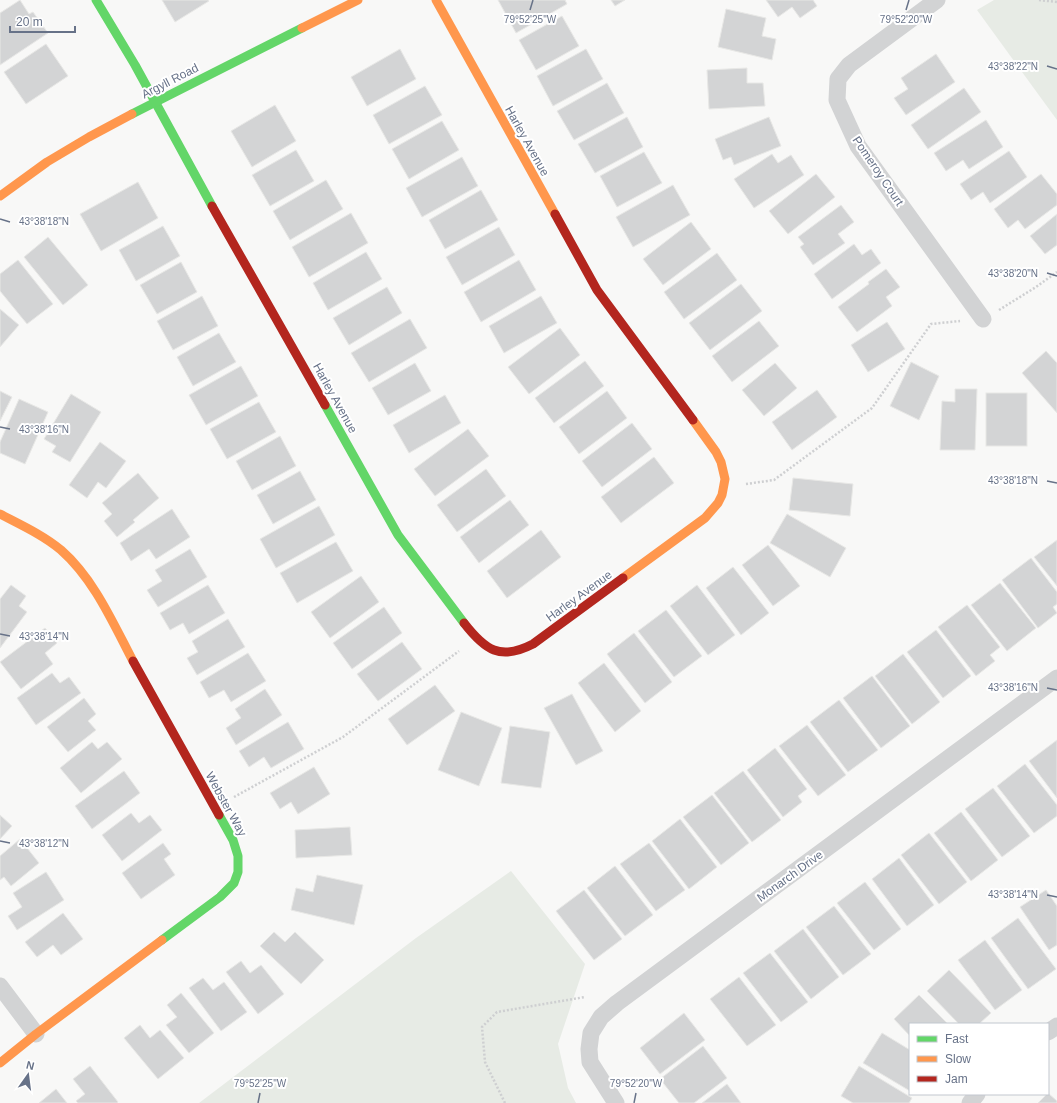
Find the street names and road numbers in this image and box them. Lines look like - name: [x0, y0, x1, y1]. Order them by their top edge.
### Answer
- street label: Argyll Road: [139, 61, 201, 101]
- street label: Harley Avenue: [502, 104, 552, 179]
- street label: Pomeroy Court: [850, 134, 907, 209]
- street label: Harley Avenue: [310, 361, 360, 436]
- street label: Harley Avenue: [543, 567, 615, 625]
- street label: Webster Way: [203, 769, 249, 839]
- street label: Monarch Drive: [754, 847, 826, 905]

